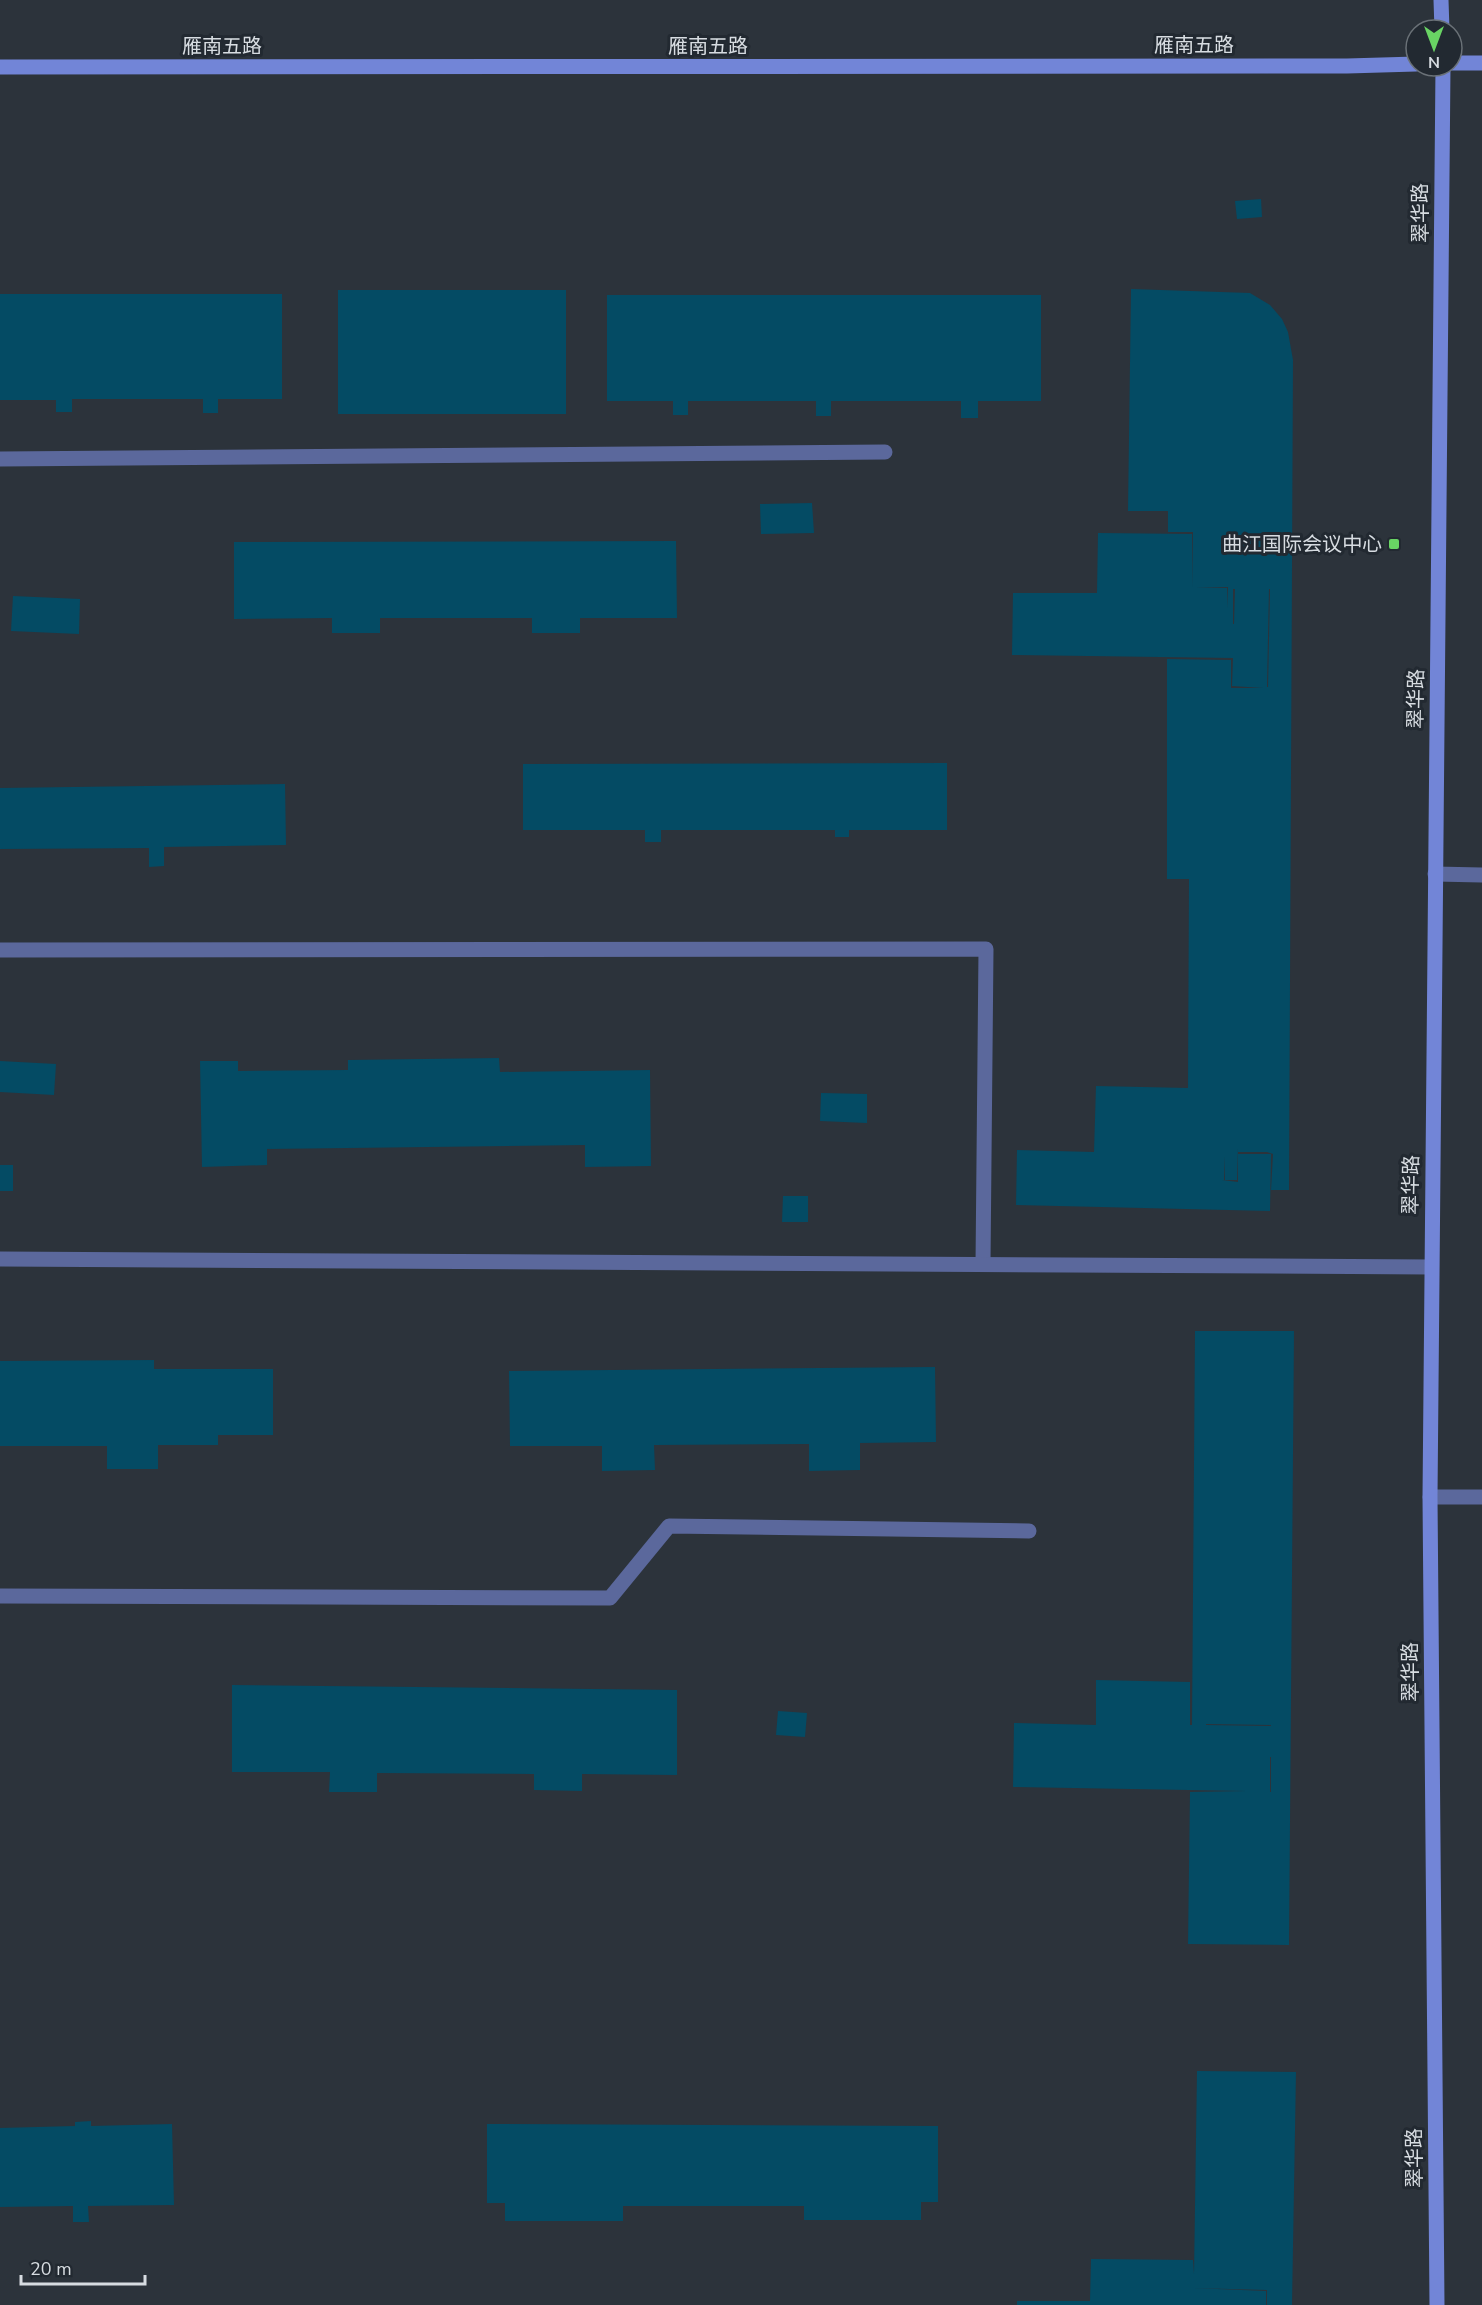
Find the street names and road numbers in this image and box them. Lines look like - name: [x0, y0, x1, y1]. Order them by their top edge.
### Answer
- street label: 雁南五路: [1154, 32, 1234, 59]
- street label: 雁南五路: [182, 33, 262, 60]
- street label: 雁南五路: [668, 33, 748, 60]
- street label: 翠华路: [1407, 183, 1434, 243]
- street label: 翠华路: [1402, 669, 1430, 729]
- street label: 翠华路: [1397, 1155, 1425, 1215]
- street label: 翠华路: [1397, 1642, 1424, 1702]
- street label: 翠华路: [1401, 2128, 1428, 2188]

